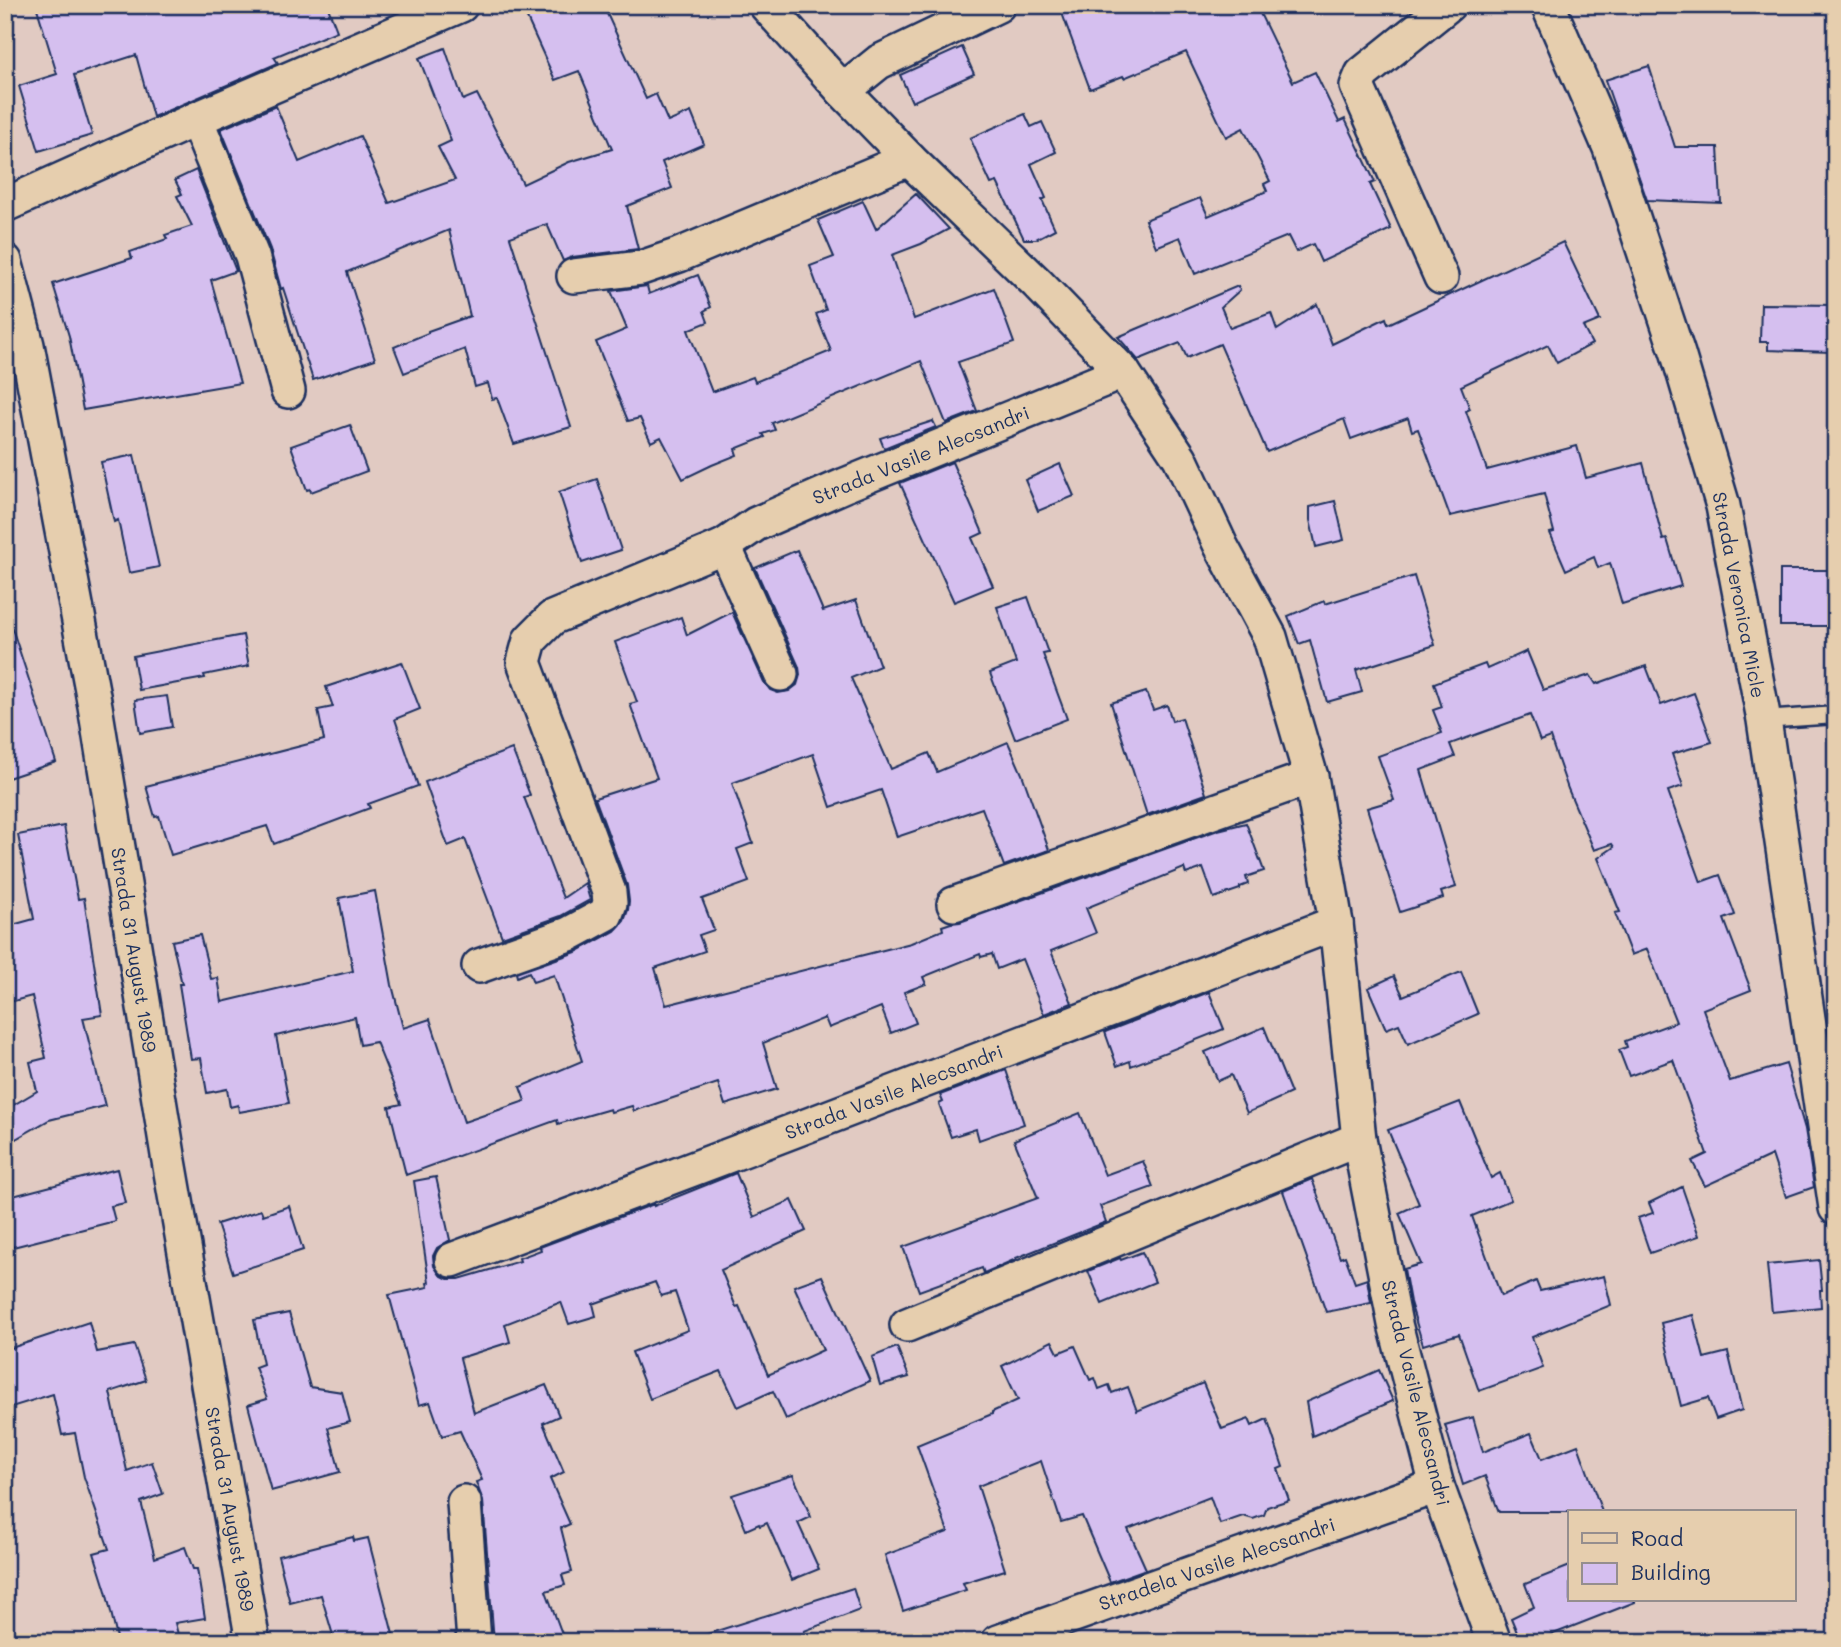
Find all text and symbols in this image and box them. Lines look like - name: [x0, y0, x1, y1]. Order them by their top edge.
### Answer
- street label: Strada Vasile Alecsandri: [809, 400, 1033, 510]
- street label: Strada Veronica Micle: [1707, 490, 1772, 700]
- street label: Strada 31 August 1989: [106, 846, 163, 1054]
- street label: Strada Vasile Alecsandri: [781, 1038, 1007, 1145]
- street label: Strada Vasile Alecsandri: [1376, 1277, 1457, 1508]
- street label: Strada 31 August 1989: [200, 1405, 261, 1613]
- legend: [1568, 1510, 1796, 1602]
- street label: Stradela Vasile Alecsandri: [1095, 1511, 1338, 1616]
- text: Road: [1631, 1524, 1683, 1551]
- text: Building: [1631, 1558, 1711, 1585]

